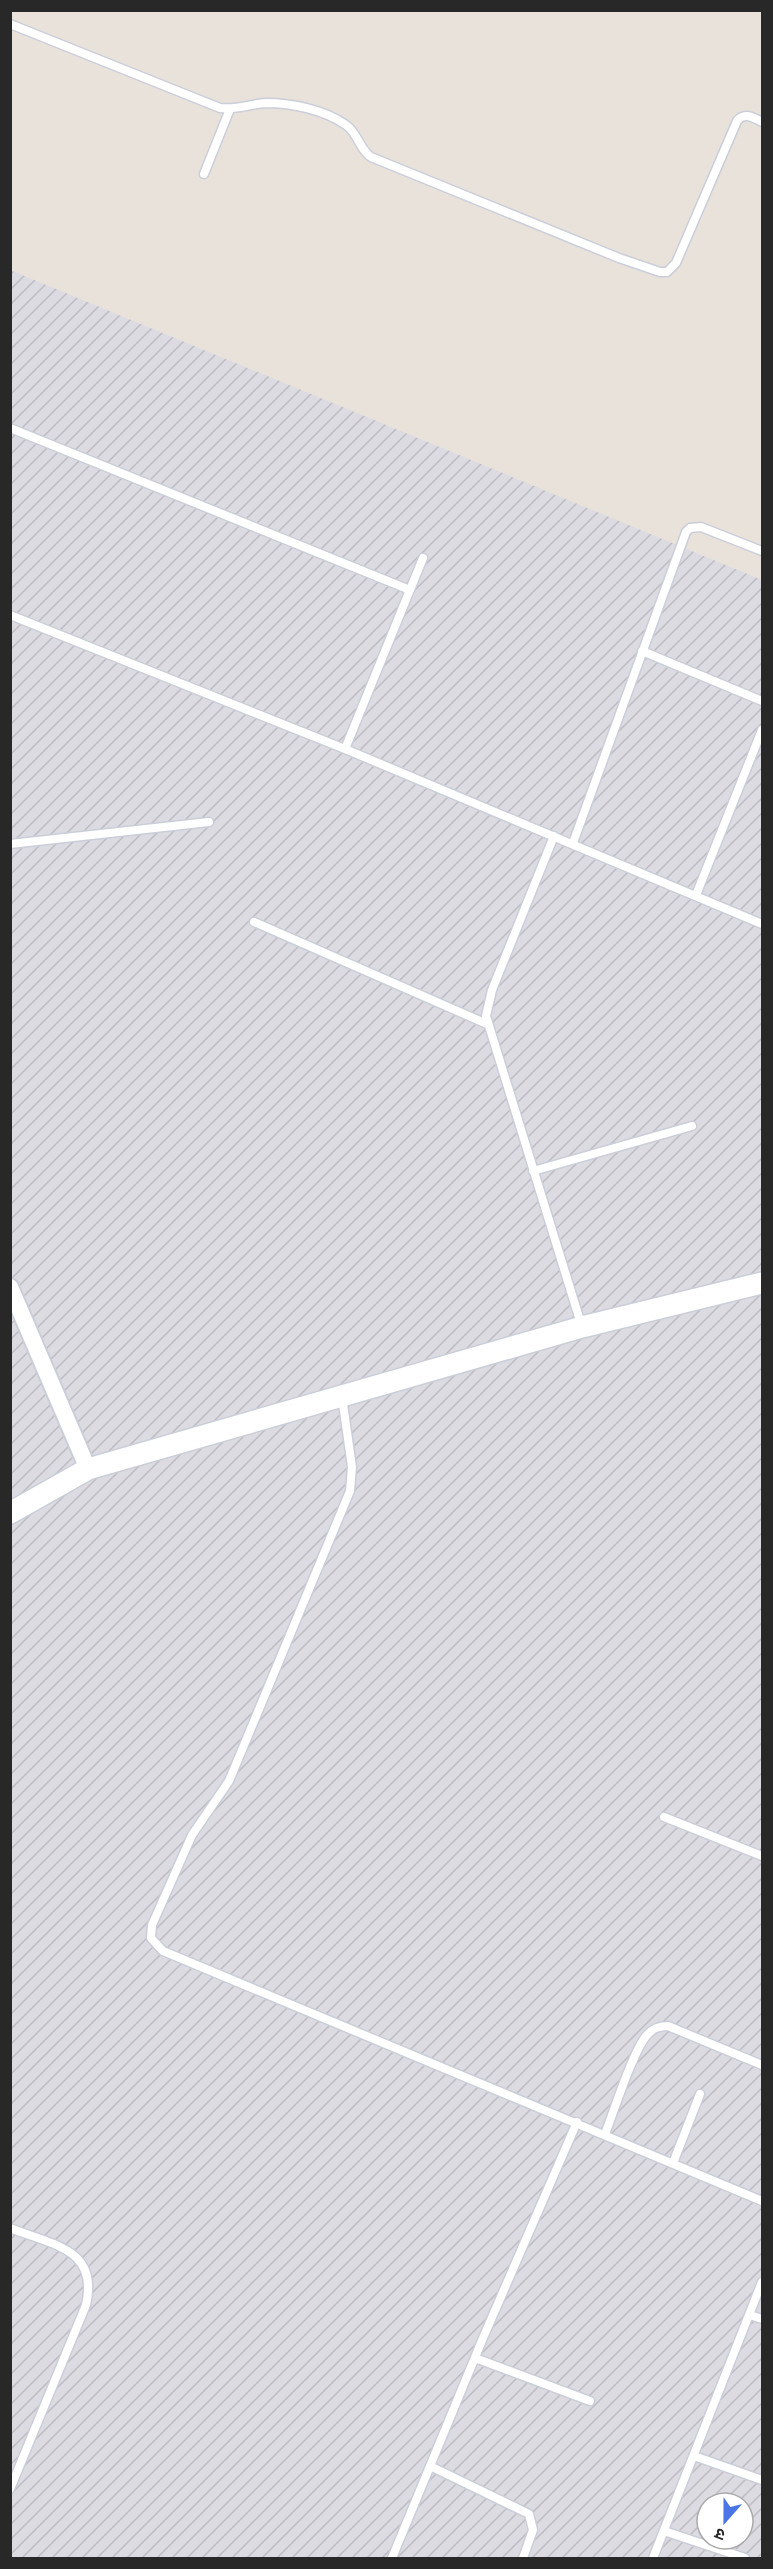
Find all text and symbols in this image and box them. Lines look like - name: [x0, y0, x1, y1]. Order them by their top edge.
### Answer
- north arrow: [695, 2491, 755, 2551]
- text: उ: [711, 2523, 728, 2547]

